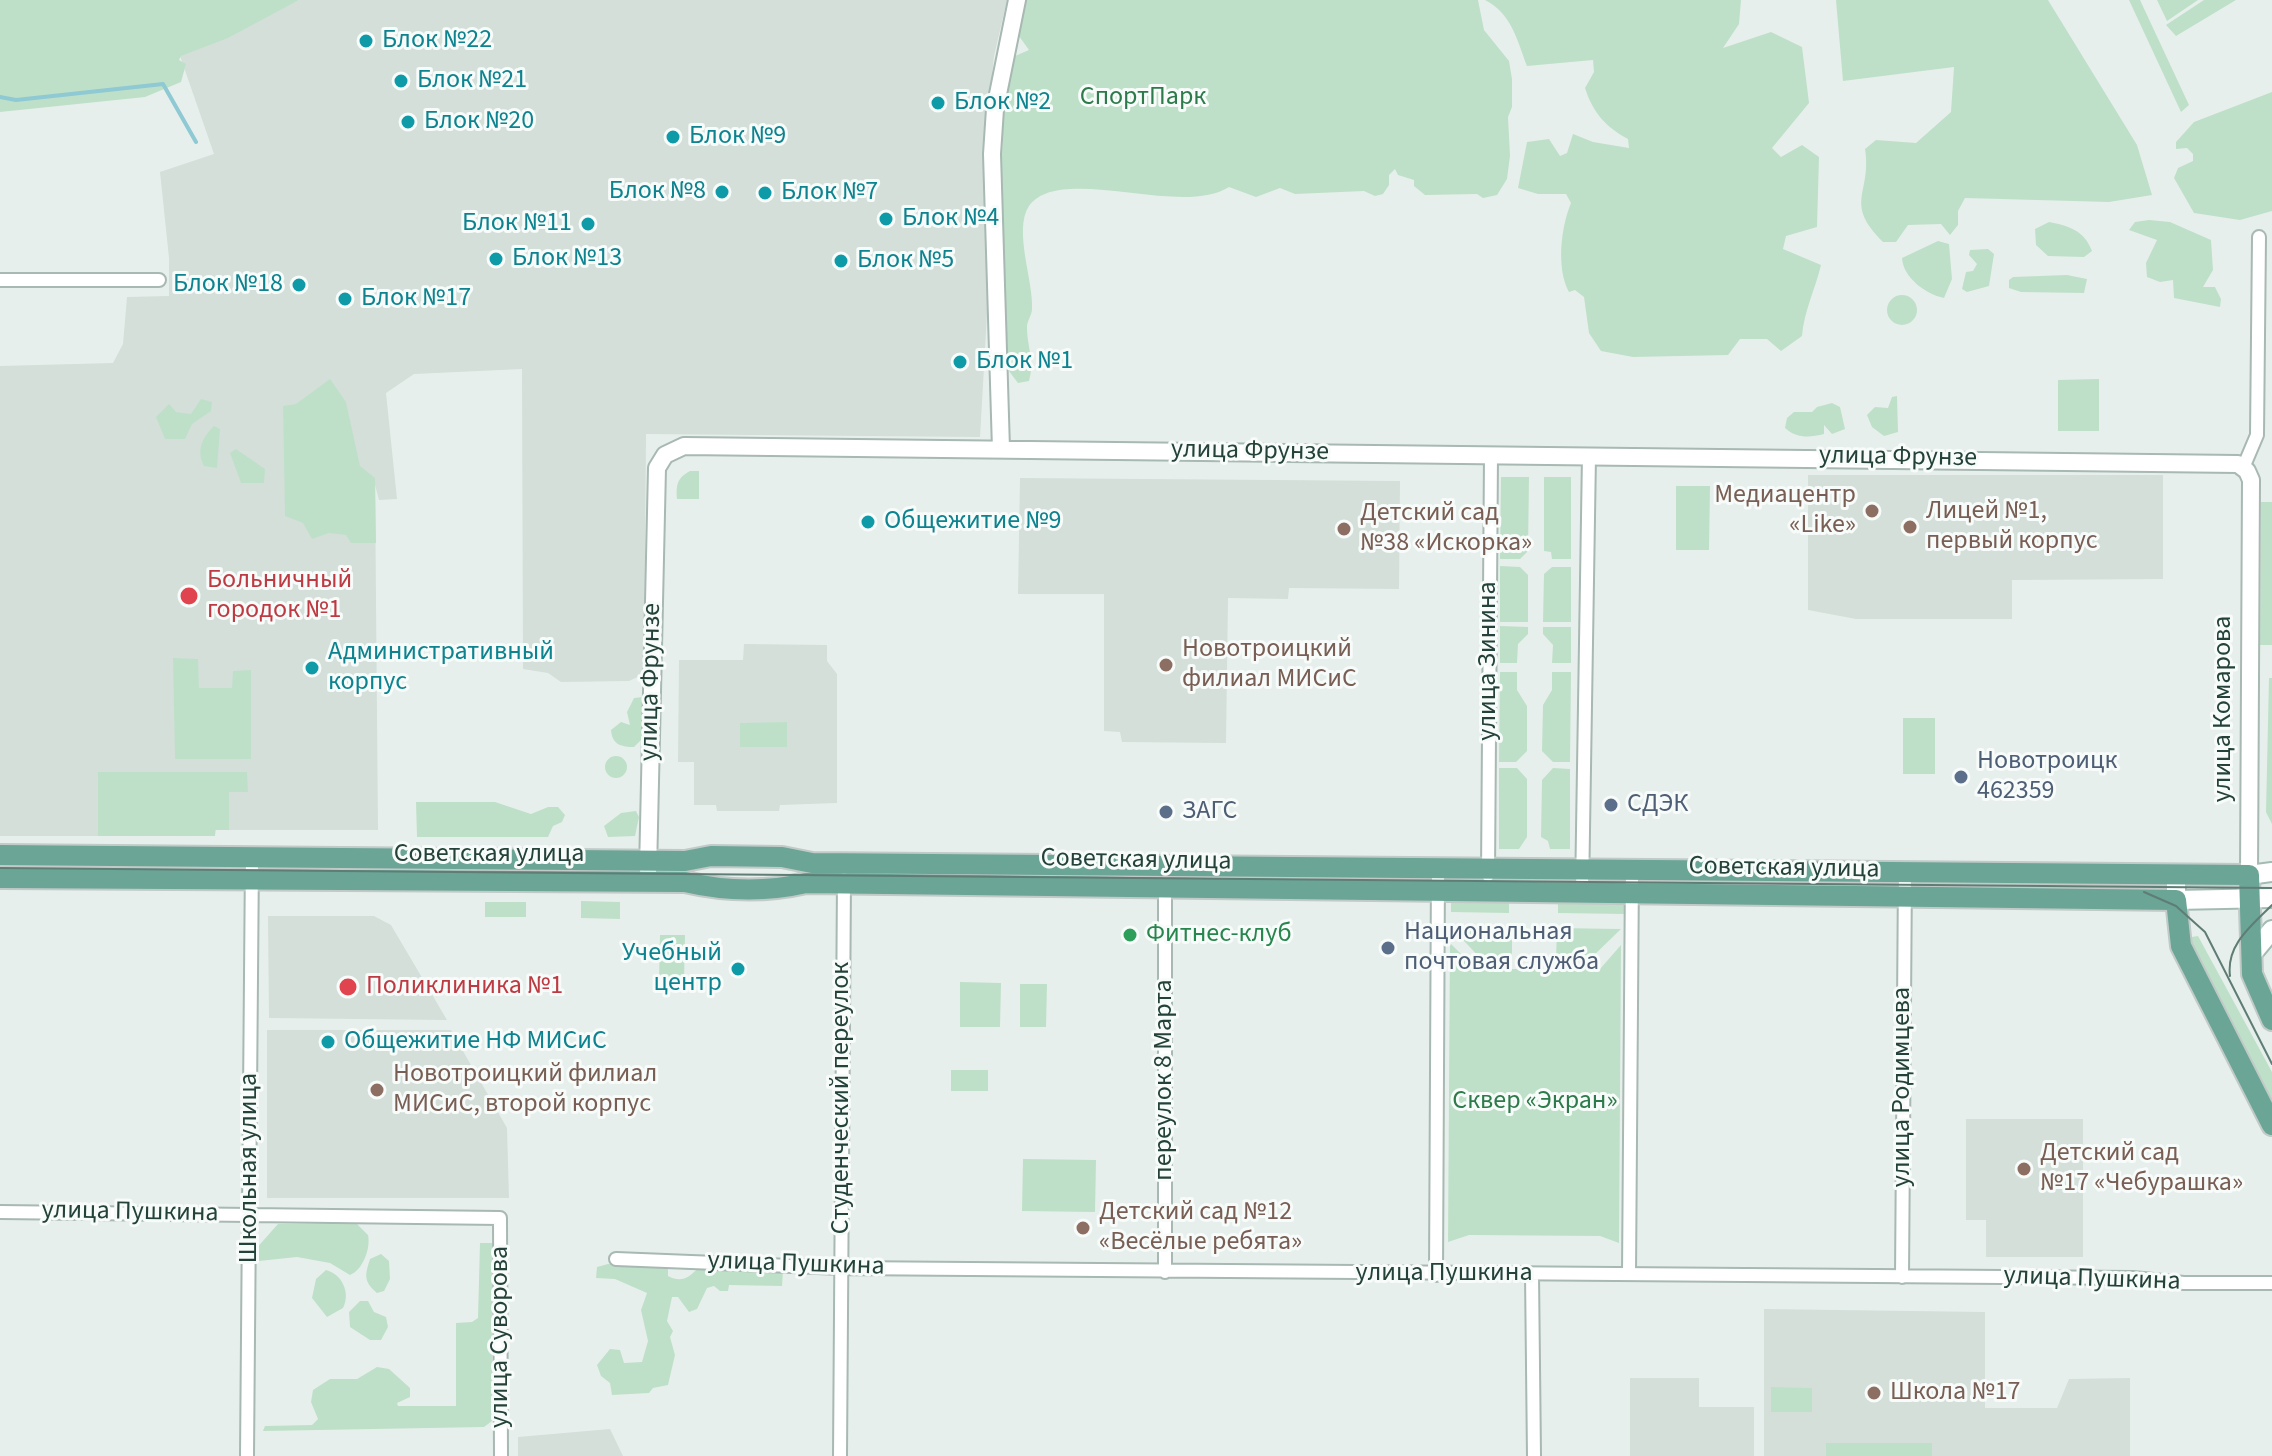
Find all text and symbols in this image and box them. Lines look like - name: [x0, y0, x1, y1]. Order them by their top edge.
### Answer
- place label: Блок №22: [382, 25, 492, 57]
- marker: Блок №22: [357, 32, 375, 50]
- place label: Блок №21: [417, 65, 527, 97]
- marker: Блок №21: [392, 72, 410, 90]
- park label: СпортПарк: [1080, 82, 1206, 114]
- place label: Блок №2: [954, 87, 1051, 119]
- marker: Блок №2: [929, 94, 947, 112]
- place label: Блок №20: [424, 106, 534, 138]
- marker: Блок №20: [399, 113, 417, 131]
- place label: Блок №9: [689, 121, 786, 153]
- marker: Блок №9: [664, 128, 682, 146]
- place label: Блок №8: [609, 176, 706, 208]
- place label: Блок №7: [781, 177, 878, 209]
- marker: Блок №8: [713, 183, 731, 201]
- marker: Блок №7: [756, 184, 774, 202]
- place label: Блок №4: [902, 203, 999, 235]
- place label: Блок №11: [462, 208, 572, 240]
- marker: Блок №4: [877, 210, 895, 228]
- marker: Блок №11: [579, 215, 597, 233]
- place label: Блок №13: [512, 243, 622, 275]
- place label: Блок №5: [857, 245, 954, 277]
- marker: Блок №13: [487, 250, 505, 268]
- marker: Блок №5: [832, 252, 850, 270]
- place label: Блок №18: [173, 269, 283, 301]
- marker: Блок №18: [290, 276, 308, 294]
- place label: Блок №17: [361, 283, 471, 315]
- marker: Блок №17: [336, 290, 354, 308]
- place label: Блок №1: [976, 346, 1073, 378]
- marker: Блок №1: [951, 353, 969, 371]
- street label: улица Фрунзе: [1171, 435, 1329, 469]
- street label: улица Фрунзе: [1819, 441, 1977, 475]
- place label: Медиацентр «Like»: [1714, 480, 1856, 542]
- place label: Лицей №1, первый корпус: [1926, 496, 2098, 558]
- place label: Детский сад №38 «Искорка»: [1360, 498, 1532, 560]
- marker: Медиацентр «Like»: [1863, 502, 1881, 520]
- place label: Общежитие №9: [884, 506, 1061, 538]
- marker: Общежитие №9: [859, 513, 877, 531]
- marker: Лицей №1, первый корпус: [1901, 518, 1919, 536]
- marker: Детский сад №38 «Искорка»: [1335, 520, 1353, 538]
- place label: Больничный городок №1: [207, 565, 352, 626]
- street label: улица Зинина: [1473, 581, 1505, 741]
- marker: Больничный городок №1: [178, 585, 200, 607]
- street label: улица Фрунзе: [635, 603, 669, 761]
- street label: улица Комарова: [2208, 616, 2240, 802]
- place label: Новотроицкий филиал МИСиС: [1182, 634, 1357, 696]
- place label: Административный корпус: [328, 637, 554, 698]
- marker: Новотроицкий филиал МИСиС: [1157, 656, 1175, 674]
- marker: Административный корпус: [303, 659, 321, 677]
- place label: Новотроицк 462359: [1977, 746, 2117, 808]
- marker: Новотроицк 462359: [1952, 768, 1970, 786]
- place label: СДЭК: [1627, 789, 1688, 821]
- place label: ЗАГС: [1182, 796, 1237, 828]
- marker: СДЭК: [1602, 796, 1620, 814]
- marker: ЗАГС: [1157, 803, 1175, 821]
- street label: Советская улица: [394, 839, 584, 871]
- street label: Советская улица: [1040, 844, 1232, 878]
- street label: Советская улица: [1688, 852, 1880, 886]
- place label: Национальная почтовая служба: [1404, 917, 1599, 978]
- place label: Фитнес-клуб: [1146, 919, 1292, 951]
- marker: Фитнес-клуб: [1121, 926, 1139, 944]
- place label: Учебный центр: [622, 938, 722, 1000]
- marker: Национальная почтовая служба: [1379, 939, 1397, 957]
- marker: Учебный центр: [729, 960, 747, 978]
- street label: Студенческий переулок: [826, 962, 858, 1234]
- place label: Поликлиника №1: [366, 971, 563, 1003]
- marker: Поликлиника №1: [337, 976, 359, 998]
- street label: переулок 8 Марта: [1149, 979, 1181, 1181]
- street label: улица Родимцева: [1887, 987, 1919, 1187]
- place label: Общежитие НФ МИСиС: [344, 1026, 607, 1058]
- marker: Общежитие НФ МИСиС: [319, 1033, 337, 1051]
- place label: Новотроицкий филиал МИСиС, второй корпус: [393, 1059, 657, 1120]
- street label: Школьная улица: [234, 1073, 266, 1263]
- marker: Новотроицкий филиал МИСиС, второй корпус: [368, 1081, 386, 1099]
- park label: Сквер «Экран»: [1452, 1086, 1618, 1118]
- place label: Детский сад №17 «Чебурашка»: [2040, 1138, 2243, 1200]
- marker: Детский сад №17 «Чебурашка»: [2015, 1160, 2033, 1178]
- street label: улица Пушкина: [41, 1196, 219, 1230]
- place label: Детский сад №12 «Весёлые ребята»: [1099, 1197, 1302, 1258]
- marker: Детский сад №12 «Весёлые ребята»: [1074, 1219, 1092, 1237]
- street label: улица Суворова: [485, 1246, 517, 1428]
- street label: улица Пушкина: [707, 1246, 885, 1284]
- street label: улица Пушкина: [1355, 1258, 1533, 1290]
- street label: улица Пушкина: [2003, 1261, 2181, 1299]
- place label: Школа №17: [1890, 1377, 2020, 1409]
- marker: Школа №17: [1865, 1384, 1883, 1402]

